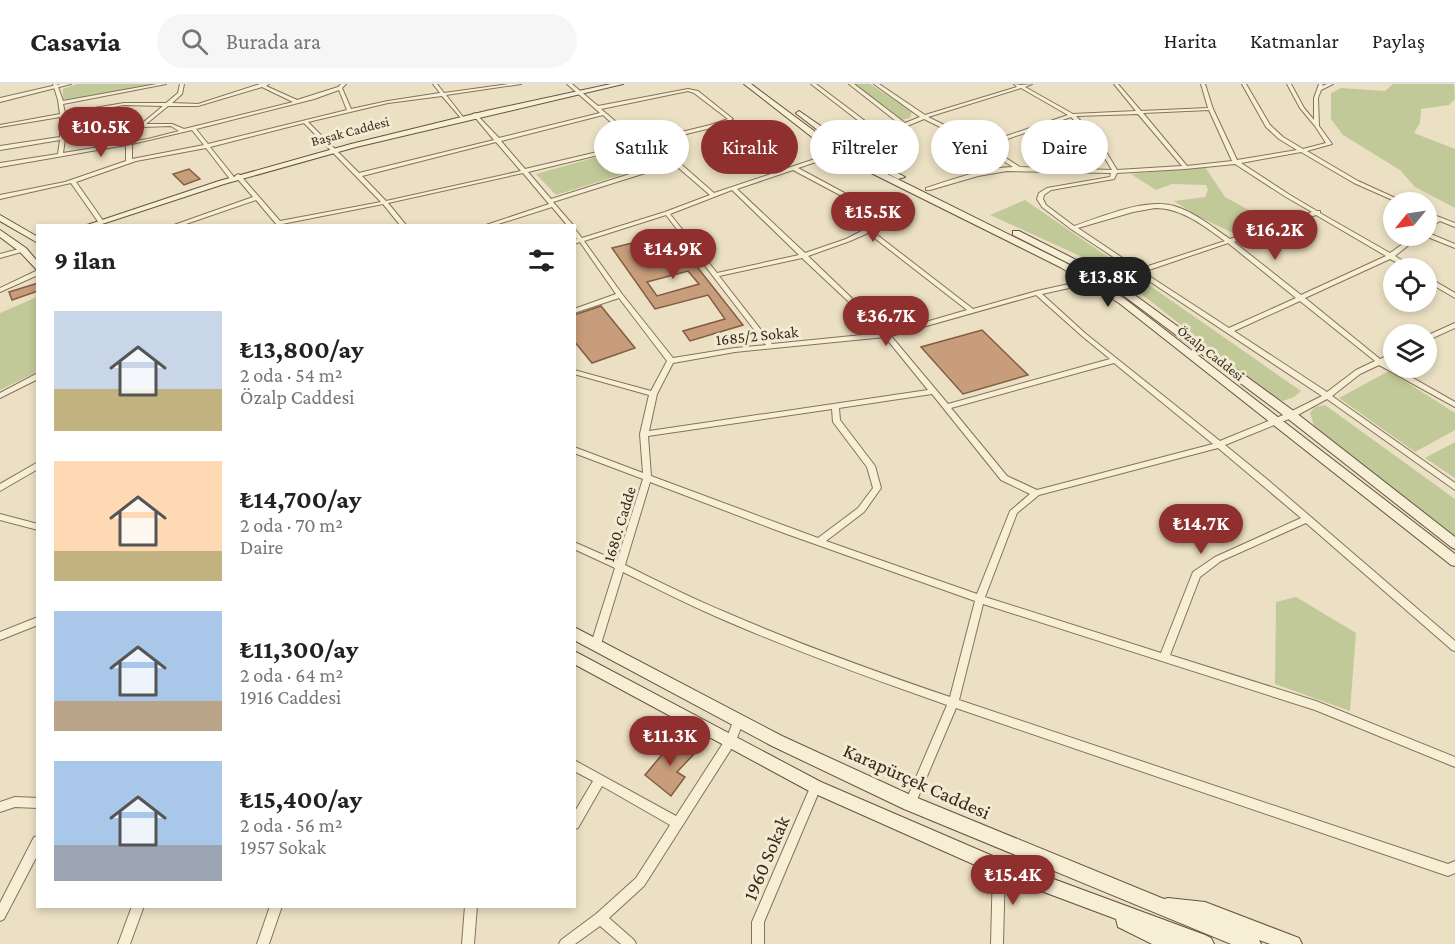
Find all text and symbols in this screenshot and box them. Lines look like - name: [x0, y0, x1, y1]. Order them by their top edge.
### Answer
- search box: [157, 14, 577, 68]
- icon: search: [178, 25, 211, 58]
- text: Casavia: [30, 26, 121, 57]
- text: Burada ara: [226, 29, 321, 54]
- text: Harita: [1164, 29, 1217, 53]
- text: Katmanlar: [1250, 29, 1339, 53]
- text: Paylaş: [1372, 29, 1425, 53]
- pin: ₺10.5K: [52, 107, 150, 158]
- street label: Başak Caddesi: [309, 113, 391, 149]
- text: ₺10.5K: [72, 115, 130, 137]
- chip: Satılık: [594, 120, 689, 174]
- chip: Kiralık: [701, 120, 798, 174]
- chip: Filtreler: [810, 120, 919, 174]
- chip: Yeni: [931, 120, 1009, 174]
- chip: Daire: [1021, 120, 1108, 174]
- pin: ₺15.5K: [824, 192, 922, 243]
- north arrow: [1383, 192, 1437, 246]
- map controls: [1383, 192, 1437, 378]
- text: ₺15.5K: [845, 200, 901, 222]
- pin: ₺16.2K: [1226, 210, 1324, 261]
- text: ₺16.2K: [1246, 218, 1304, 240]
- pin: ₺14.9K: [624, 229, 722, 280]
- text: ₺14.9K: [644, 237, 702, 259]
- icon: filters: [525, 244, 558, 277]
- text: 9 ilan: [54, 246, 116, 275]
- pin: ₺13.8K: [1059, 257, 1157, 308]
- button: locate: [1383, 258, 1437, 312]
- text: ₺13.8K: [1079, 265, 1137, 287]
- pin: ₺36.7K: [837, 296, 935, 347]
- text: ₺36.7K: [857, 304, 915, 326]
- street label: Özalp Caddesi: [1174, 322, 1248, 384]
- street label: 1685/2 Sokak: [715, 323, 800, 348]
- button: layers: [1383, 324, 1437, 378]
- icon: home: [102, 335, 174, 407]
- text: ₺13,800/ay: [240, 335, 364, 364]
- text: 2 oda · 54 m²: [240, 364, 343, 386]
- text: Özalp Caddesi: [240, 386, 355, 408]
- street label: 1680. Cadde: [600, 484, 639, 564]
- icon: home: [102, 485, 174, 557]
- text: ₺14,700/ay: [240, 485, 362, 514]
- pin: ₺14.7K: [1152, 504, 1250, 555]
- text: ₺14.7K: [1173, 512, 1229, 534]
- text: 2 oda · 70 m²: [240, 514, 343, 536]
- text: Daire: [240, 536, 283, 558]
- icon: home: [102, 635, 174, 707]
- text: ₺11,300/ay: [240, 635, 358, 664]
- text: 2 oda · 64 m²: [240, 664, 343, 686]
- text: 1916 Caddesi: [240, 686, 341, 708]
- pin: ₺11.3K: [621, 716, 719, 767]
- text: ₺11.3K: [643, 724, 697, 746]
- street label: Karapürçek Caddesi: [840, 739, 994, 824]
- icon: home: [102, 785, 174, 857]
- text: ₺15,400/ay: [240, 785, 362, 814]
- street label: 1960 Sokak: [738, 812, 794, 904]
- text: 2 oda · 56 m²: [240, 814, 343, 836]
- text: 1957 Sokak: [240, 836, 326, 858]
- pin: ₺15.4K: [964, 855, 1062, 906]
- text: ₺15.4K: [985, 863, 1041, 885]

